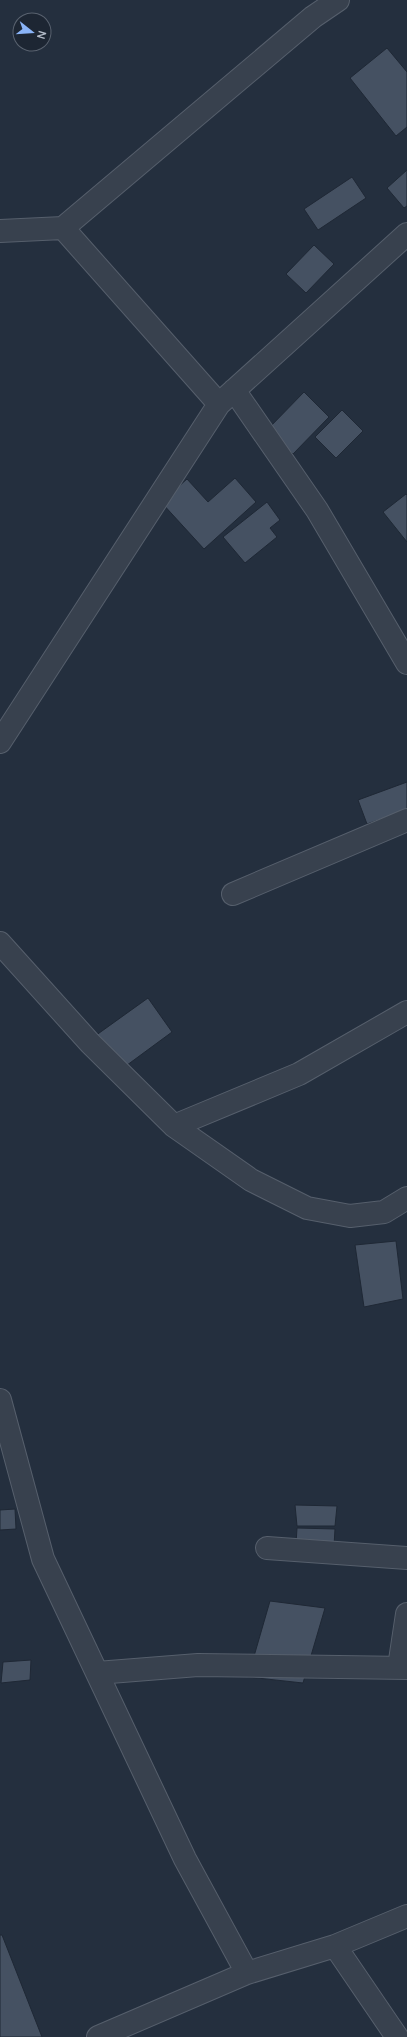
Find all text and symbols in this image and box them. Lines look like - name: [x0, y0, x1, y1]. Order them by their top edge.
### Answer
- north arrow: [12, 12, 52, 52]
- text: N: [34, 29, 50, 41]

